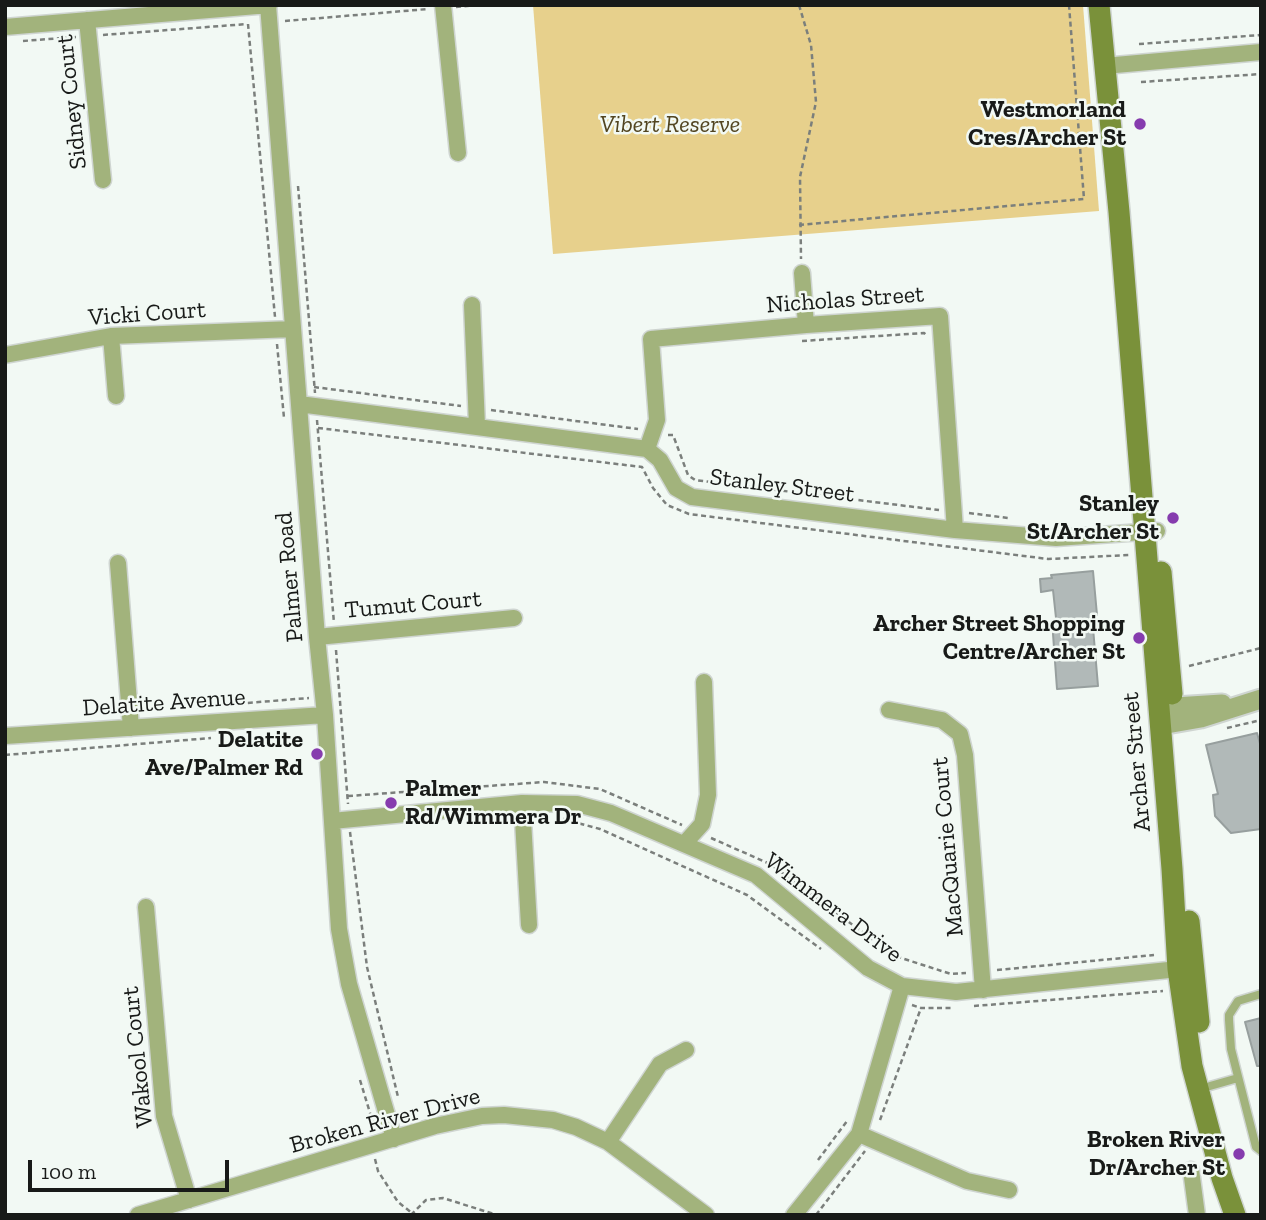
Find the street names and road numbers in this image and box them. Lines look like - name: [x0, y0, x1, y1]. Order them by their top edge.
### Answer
- street label: Sidney Court: [51, 33, 93, 171]
- street label: Nicholas Street: [765, 280, 925, 320]
- street label: Vicki Court: [87, 296, 207, 332]
- street label: Stanley Street: [708, 463, 856, 509]
- street label: Palmer Road: [270, 511, 310, 643]
- street label: Tumut Court: [343, 585, 483, 625]
- street label: Delatite Avenue: [81, 683, 247, 723]
- street label: Archer Street: [1117, 691, 1157, 833]
- street label: MacQuarie Court: [926, 756, 970, 938]
- street label: Wimmera Drive: [758, 847, 908, 969]
- street label: Wakool Court: [116, 985, 160, 1129]
- street label: Broken River Drive: [287, 1082, 483, 1160]

